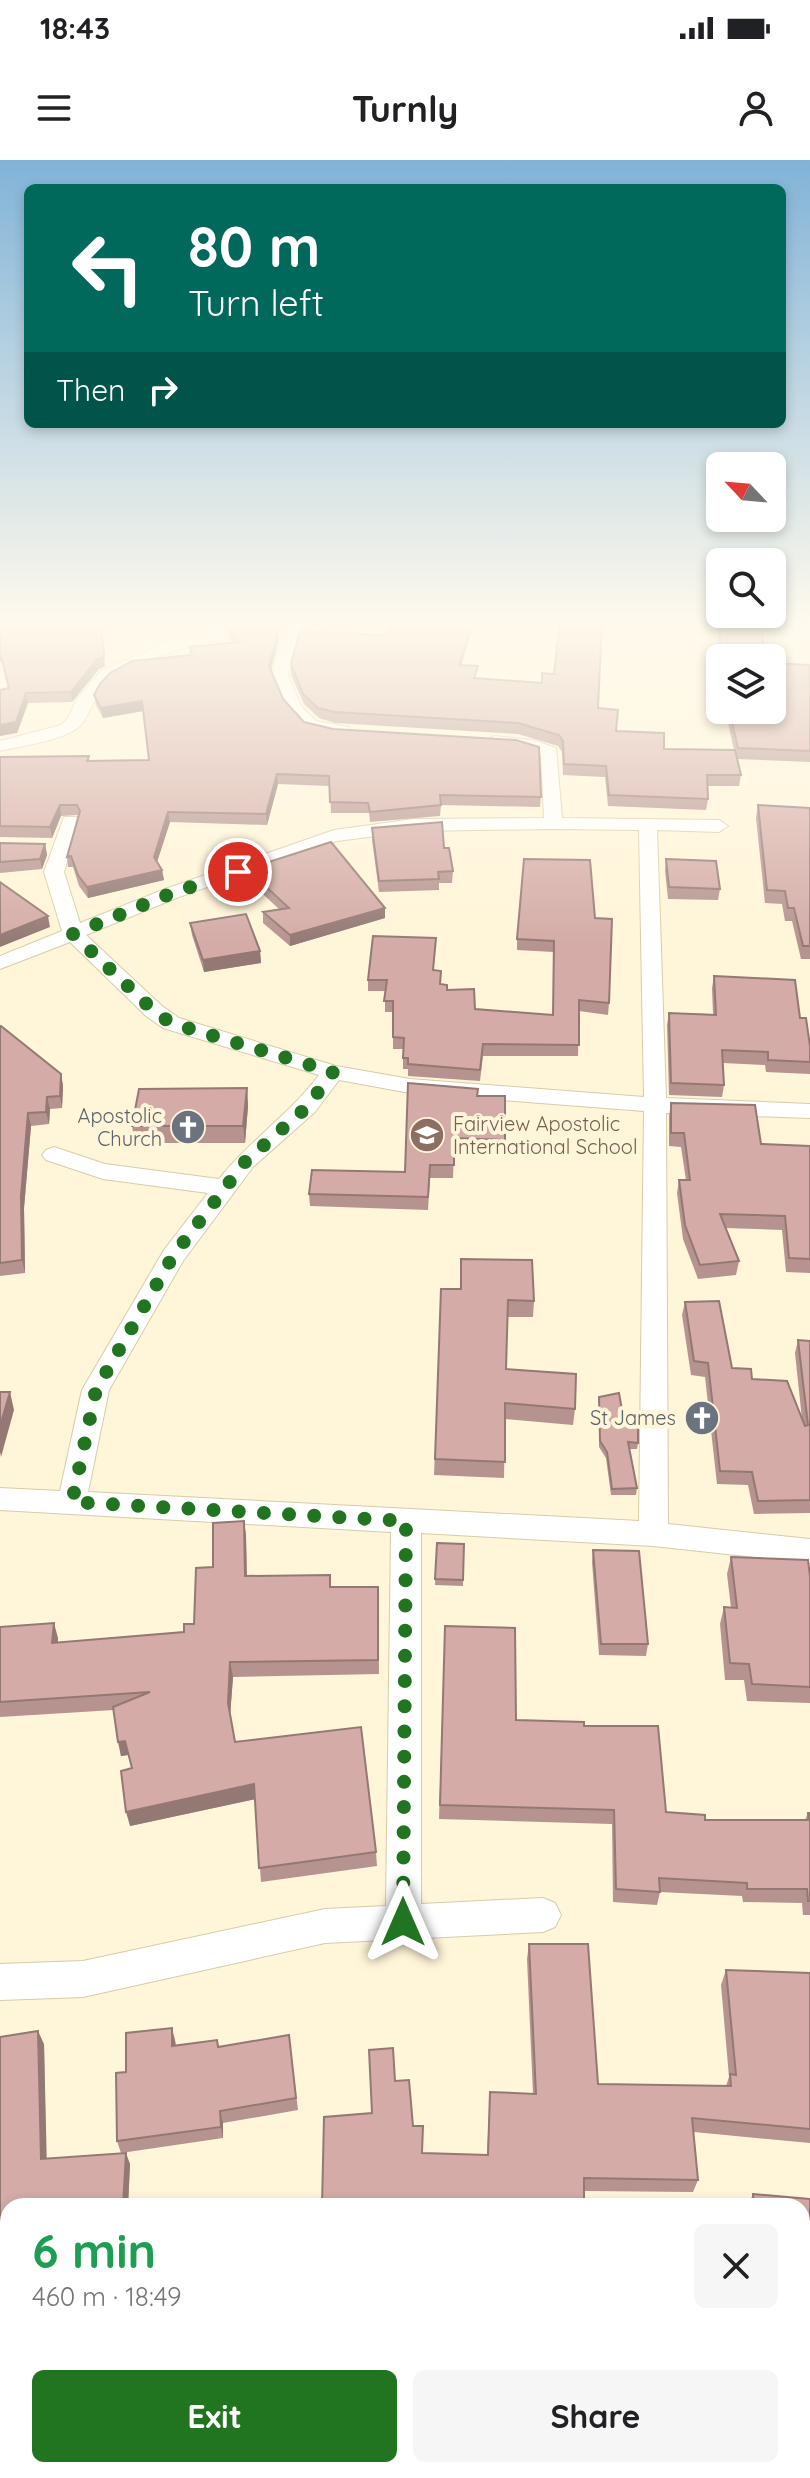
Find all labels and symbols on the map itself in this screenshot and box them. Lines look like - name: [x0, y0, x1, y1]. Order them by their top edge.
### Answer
- north arrow: [706, 452, 786, 532]
- pin: [204, 838, 272, 906]
- place label: Apostolic Church: [77, 1103, 162, 1151]
- church icon: Apostolic Church: [169, 1108, 207, 1146]
- place label: Fairview Apostolic International School: [453, 1111, 638, 1159]
- school or university icon: Fairview Apostolic International School: [408, 1116, 446, 1154]
- church icon: St James: [683, 1399, 721, 1437]
- place label: St James: [590, 1405, 676, 1430]
- position arrow: [361, 1880, 445, 1964]

